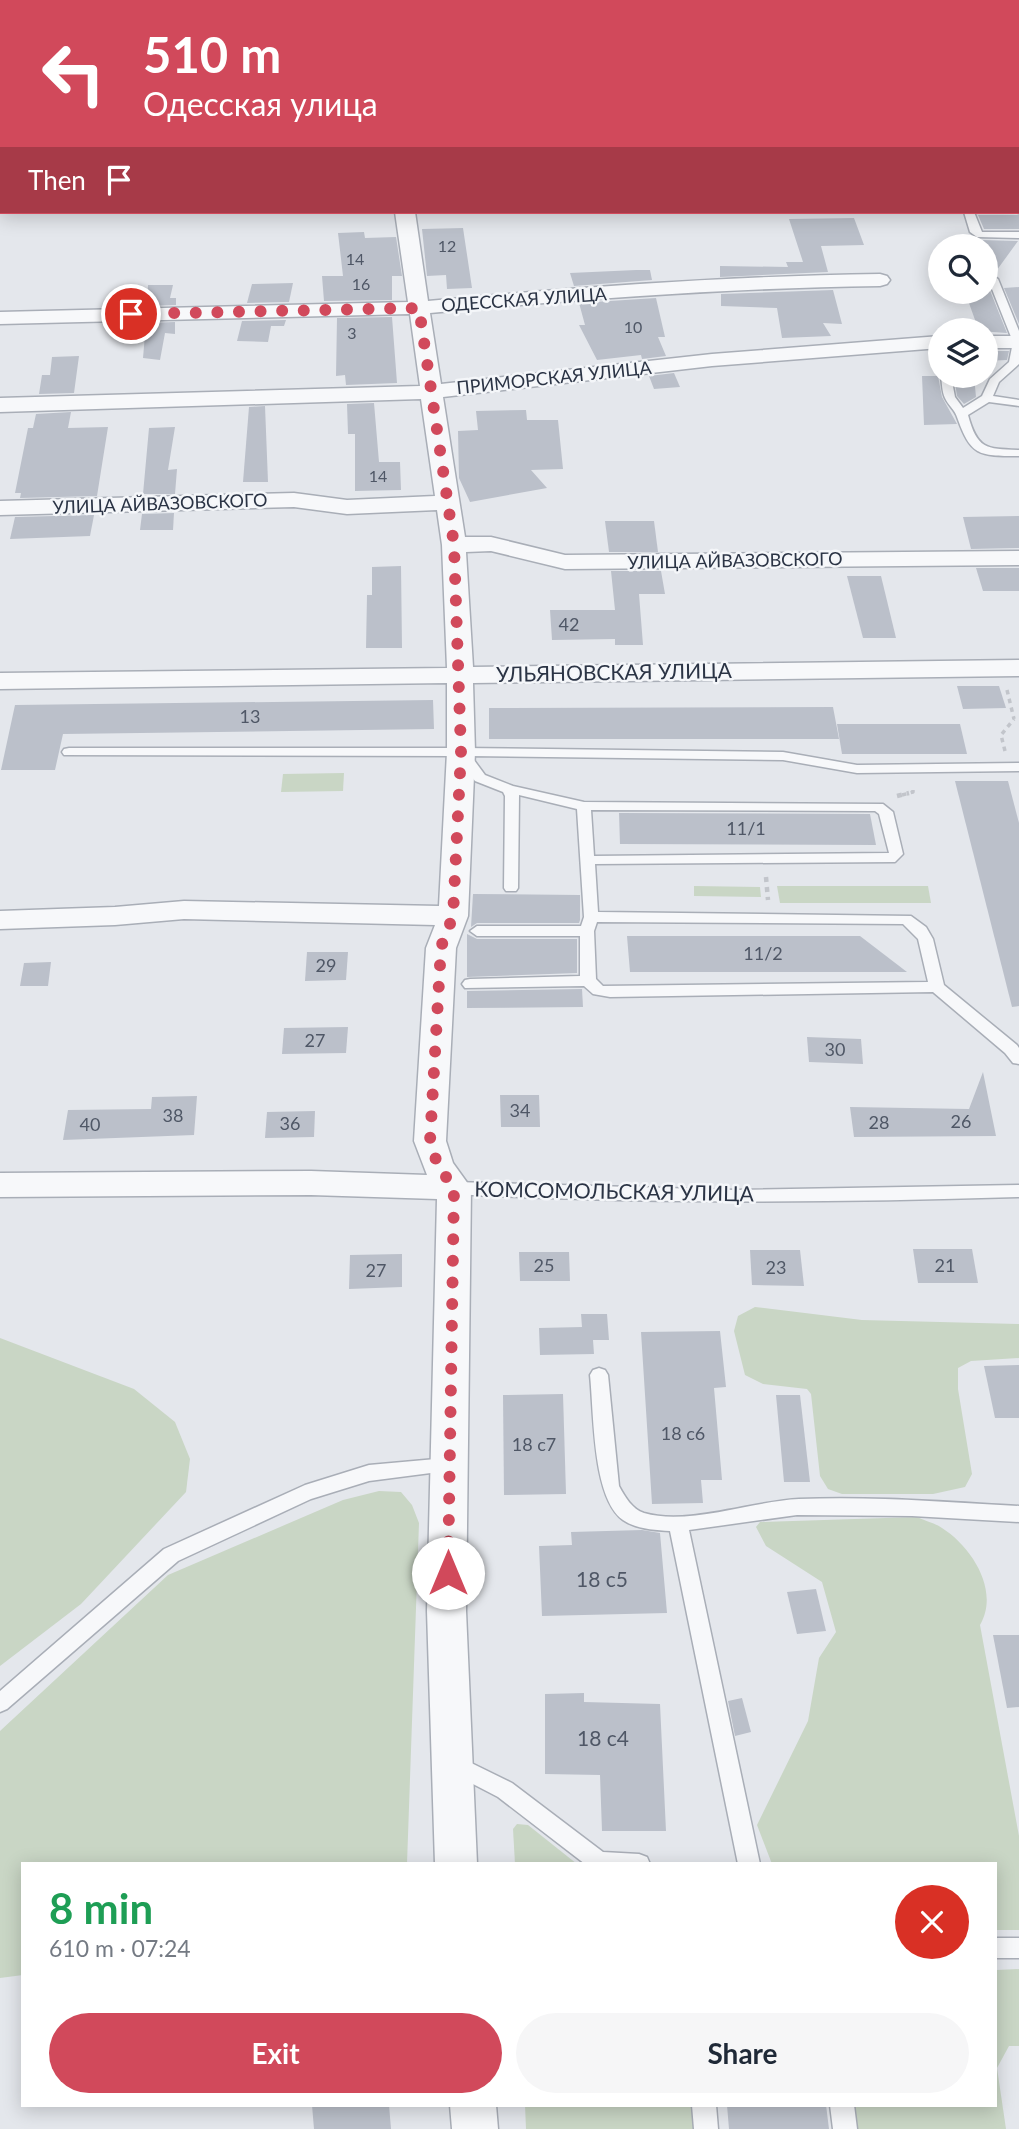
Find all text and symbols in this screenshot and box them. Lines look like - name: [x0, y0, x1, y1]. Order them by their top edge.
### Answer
- text: 510 m: [143, 25, 281, 83]
- icon: left: [28, 28, 119, 119]
- text: Одесская улица: [143, 84, 378, 123]
- icon: arrive: [100, 161, 138, 199]
- text: Then: [28, 164, 86, 196]
- map controls: [928, 234, 998, 388]
- button: search: [928, 234, 998, 304]
- house number: 12: [438, 236, 456, 255]
- house number: 14: [346, 249, 364, 268]
- house number: 16: [352, 274, 370, 293]
- street label: ОДЕССКАЯ УЛИЦА: [440, 282, 608, 316]
- pin: [101, 284, 161, 344]
- icon: arrive: [112, 295, 150, 333]
- house number: 10: [624, 317, 642, 336]
- button: layers: [928, 318, 998, 388]
- house number: 3: [347, 323, 357, 342]
- street label: ПРИМОРСКАЯ УЛИЦА: [455, 356, 653, 398]
- house number: 14: [369, 466, 387, 485]
- street label: УЛИЦА АЙВАЗОВСКОГО: [52, 488, 268, 518]
- street label: УЛИЦА АЙВАЗОВСКОГО: [627, 547, 843, 573]
- house number: 42: [559, 613, 579, 635]
- street label: УЛЬЯНОВСКАЯ УЛИЦА: [496, 657, 733, 686]
- house number: 13: [240, 705, 260, 727]
- house number: 11/1: [726, 817, 766, 839]
- house number: 11/2: [743, 942, 783, 964]
- house number: 29: [316, 954, 336, 976]
- house number: 27: [305, 1029, 325, 1051]
- house number: 30: [825, 1038, 845, 1060]
- house number: 34: [510, 1099, 530, 1121]
- house number: 38: [163, 1104, 183, 1126]
- house number: 26: [951, 1110, 971, 1132]
- house number: 28: [869, 1111, 889, 1133]
- house number: 36: [280, 1112, 300, 1134]
- house number: 40: [80, 1113, 100, 1135]
- street label: КОМСОМОЛЬСКАЯ УЛИЦА: [474, 1176, 755, 1205]
- house number: 25: [534, 1254, 554, 1276]
- house number: 21: [935, 1254, 955, 1276]
- house number: 23: [766, 1256, 786, 1278]
- house number: 27: [366, 1259, 386, 1281]
- house number: 18 с6: [661, 1422, 705, 1444]
- house number: 18 с7: [512, 1433, 556, 1455]
- position arrow: [411, 1536, 485, 1610]
- house number: 18 с5: [576, 1566, 628, 1591]
- house number: 18 с4: [577, 1725, 629, 1750]
- text: 8 min: [49, 1883, 153, 1933]
- button: close: [895, 1885, 969, 1959]
- text: 610 m · 07:24: [49, 1934, 191, 1962]
- button: Exit: [49, 2013, 502, 2093]
- button: Share: [516, 2013, 969, 2093]

